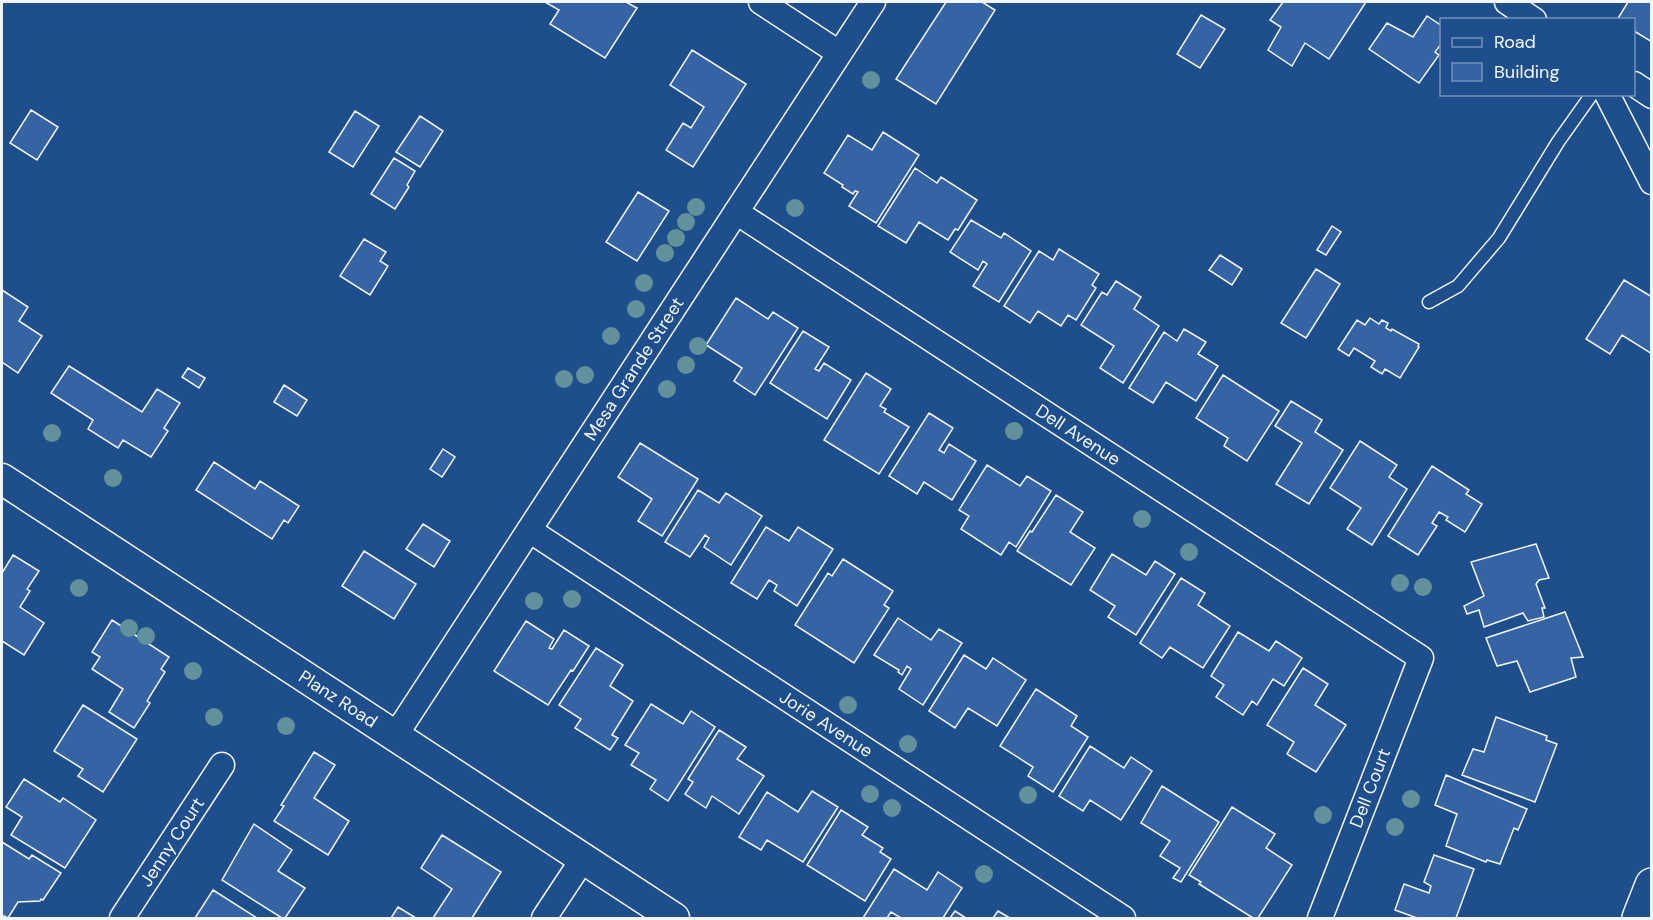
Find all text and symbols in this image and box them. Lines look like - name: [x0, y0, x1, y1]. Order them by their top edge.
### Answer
- legend: [1440, 18, 1635, 96]
- text: Road: [1494, 30, 1536, 54]
- text: Building: [1494, 60, 1559, 84]
- street label: Mesa Grande Street: [579, 293, 689, 445]
- street label: Dell Avenue: [1031, 399, 1125, 471]
- street label: Planz Road: [294, 665, 382, 733]
- street label: Jorie Avenue: [775, 685, 877, 763]
- street label: Dell Court: [1344, 745, 1396, 831]
- street label: Jenny Court: [134, 793, 210, 891]

